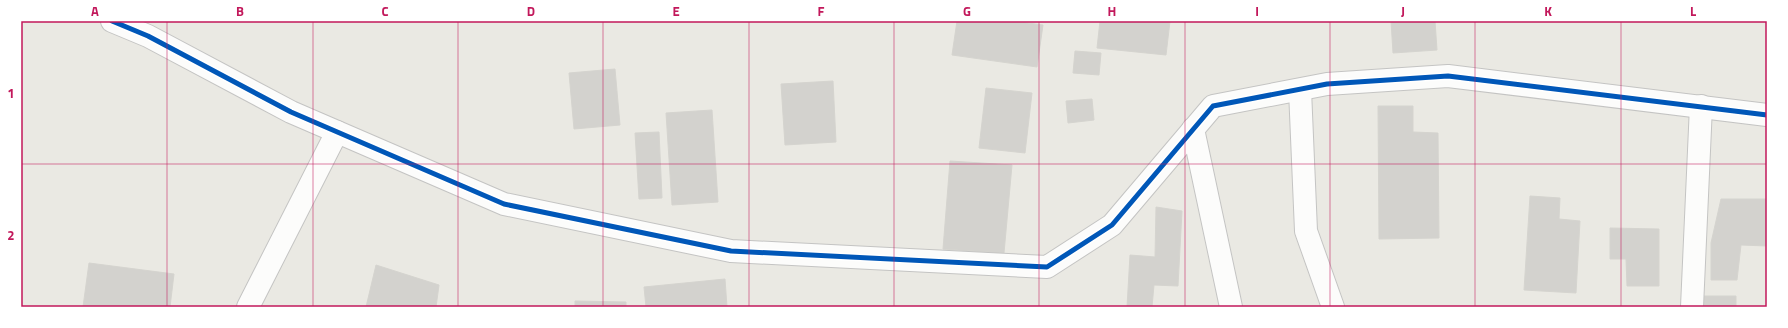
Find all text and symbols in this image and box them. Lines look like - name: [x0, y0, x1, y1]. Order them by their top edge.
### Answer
- text: A: [91, 1, 99, 21]
- text: B: [236, 1, 244, 21]
- text: C: [381, 1, 389, 21]
- text: D: [527, 1, 535, 21]
- text: E: [672, 1, 680, 21]
- text: F: [818, 1, 825, 21]
- text: G: [963, 1, 971, 21]
- text: H: [1108, 1, 1116, 21]
- text: I: [1255, 1, 1259, 21]
- text: J: [1401, 1, 1405, 21]
- text: K: [1544, 1, 1552, 21]
- text: L: [1690, 1, 1696, 21]
- text: 1: [7, 83, 15, 103]
- text: 2: [7, 225, 15, 245]

